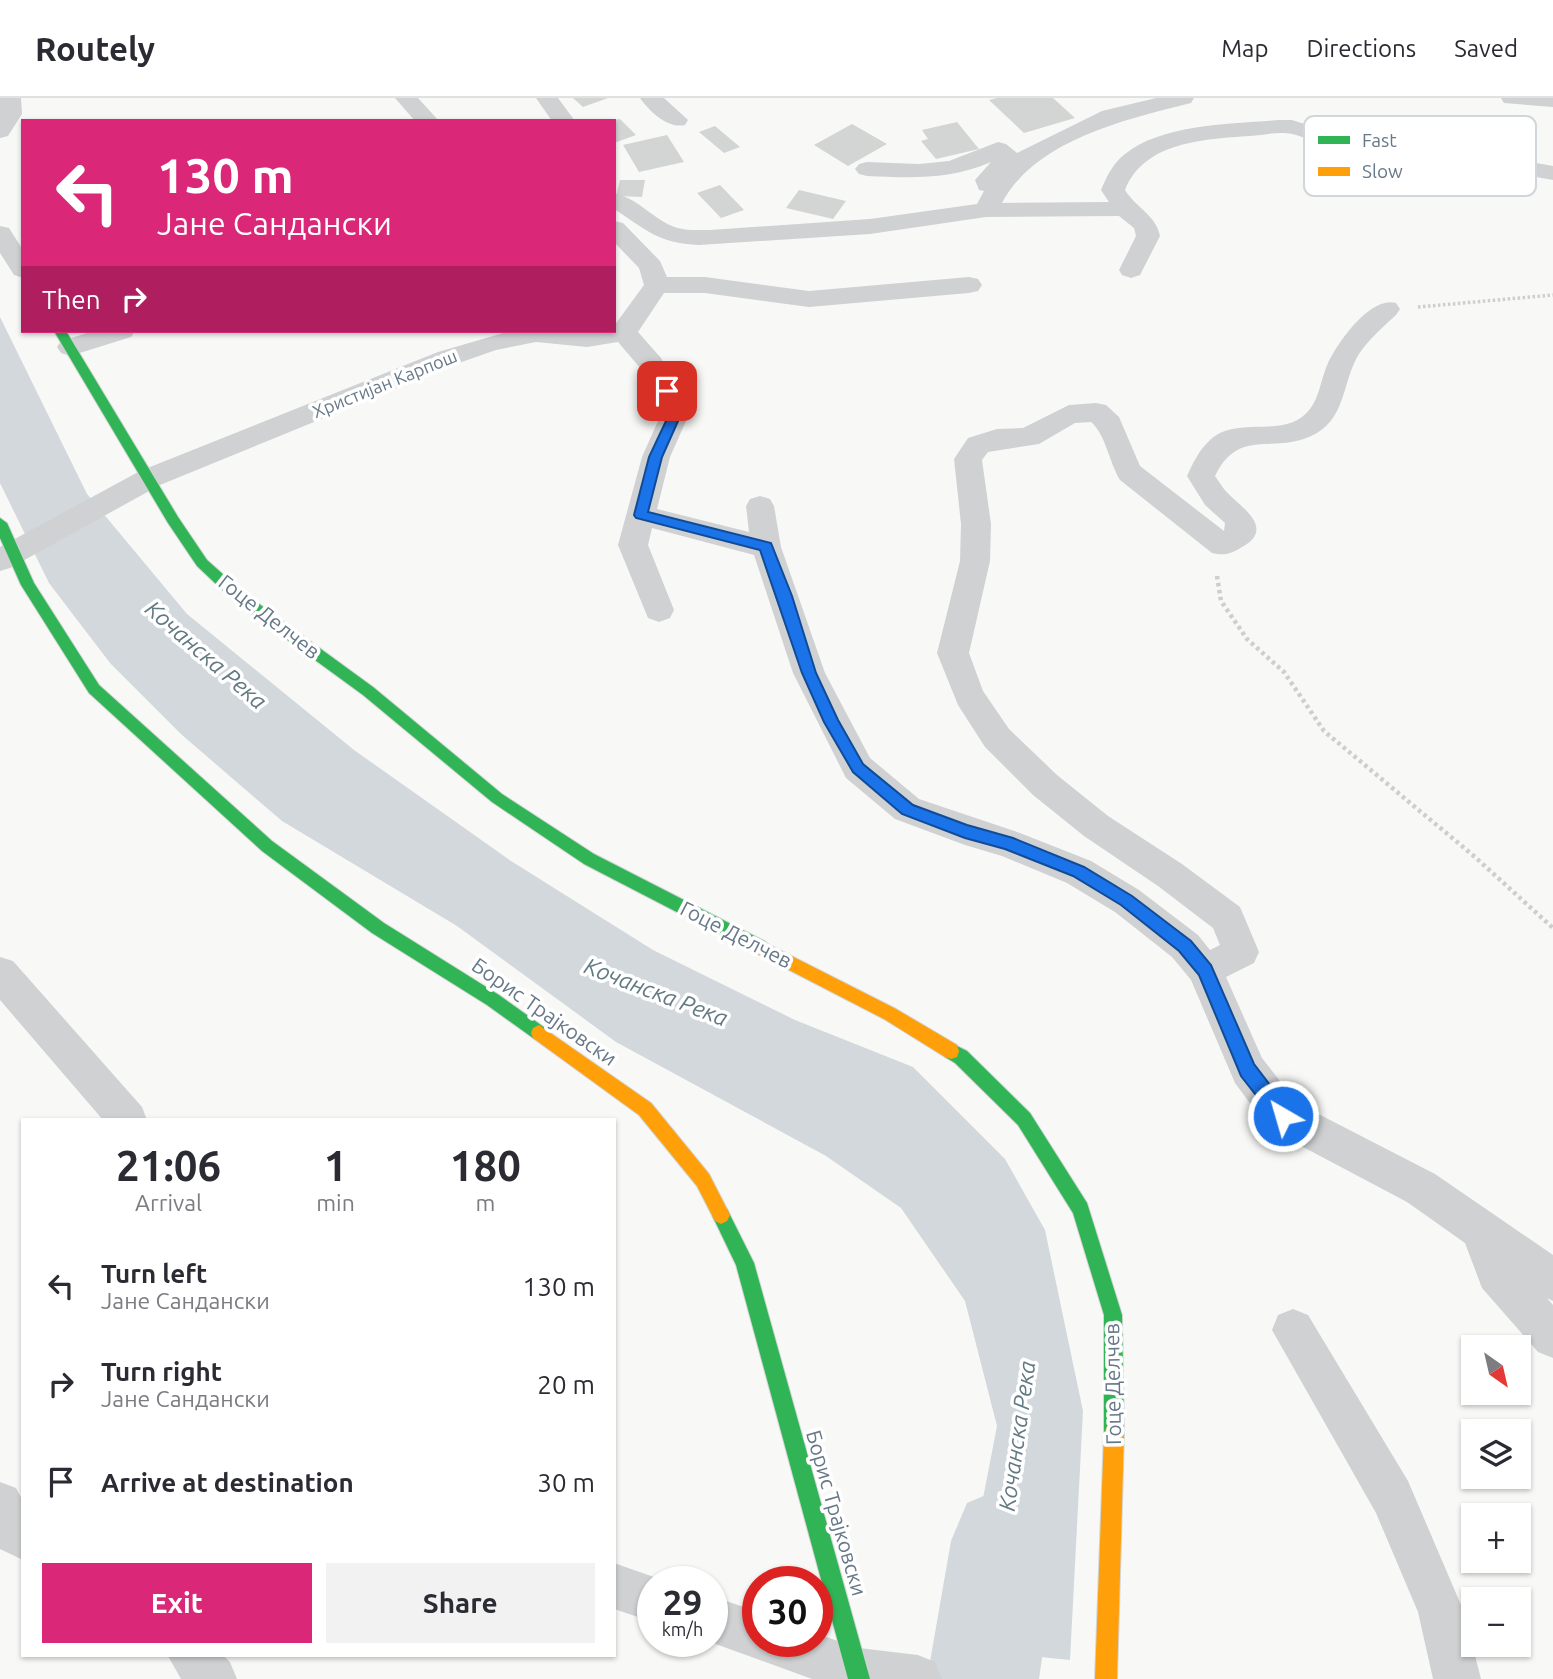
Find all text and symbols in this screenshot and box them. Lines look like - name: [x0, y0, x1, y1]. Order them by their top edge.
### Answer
- text: Routely: [35, 30, 155, 67]
- text: Map: [1221, 35, 1268, 62]
- text: Directions: [1306, 35, 1416, 62]
- text: Saved: [1454, 35, 1518, 62]
- legend: [1304, 116, 1536, 196]
- text: Fast: [1362, 129, 1397, 151]
- icon: left: [42, 147, 133, 238]
- text: 130 m: [157, 147, 294, 202]
- text: Slow: [1362, 160, 1403, 182]
- text: Јане Сандански: [157, 205, 392, 241]
- icon: right: [115, 280, 153, 318]
- text: Then: [42, 285, 101, 314]
- street label: Христијан Карпош: [309, 345, 460, 421]
- pin: [637, 361, 697, 421]
- icon: arrive: [648, 372, 686, 410]
- street label: Гоце Делчев: [214, 569, 325, 663]
- water label: Кочанска Река: [141, 596, 272, 714]
- street label: Гоце Делчев: [677, 896, 796, 972]
- street label: Борис Трајковски: [468, 952, 622, 1070]
- water label: Кочанска Река: [581, 953, 731, 1030]
- position arrow: [1246, 1079, 1320, 1153]
- text: 21:06: [116, 1142, 221, 1189]
- text: 1: [324, 1142, 347, 1189]
- text: 180: [450, 1142, 521, 1189]
- text: Arrival: [135, 1190, 202, 1215]
- text: min: [316, 1190, 355, 1215]
- text: m: [475, 1190, 495, 1215]
- text: Turn left: [101, 1259, 207, 1288]
- icon: left: [42, 1267, 80, 1305]
- text: 130 m: [523, 1272, 595, 1301]
- text: Јане Сандански: [101, 1288, 270, 1313]
- street label: Гоце Делчев: [1099, 1323, 1125, 1445]
- north arrow: [1461, 1335, 1531, 1405]
- map controls: [1461, 1335, 1531, 1657]
- text: Turn right: [101, 1357, 222, 1386]
- water label: Кочанска Река: [994, 1359, 1039, 1513]
- icon: right: [42, 1365, 80, 1403]
- text: 20 m: [537, 1370, 595, 1399]
- text: Јане Сандански: [101, 1386, 270, 1411]
- button: layers: [1461, 1419, 1531, 1489]
- street label: Борис Трајковски: [802, 1427, 872, 1598]
- icon: arrive: [42, 1463, 80, 1501]
- text: Arrive at destination: [101, 1468, 354, 1497]
- text: 30 m: [537, 1468, 595, 1497]
- button: +: [1461, 1503, 1531, 1573]
- button: Exit: [42, 1563, 312, 1643]
- button: Share: [326, 1563, 595, 1643]
- speed limit sign: 30: [742, 1566, 833, 1657]
- text: 29: [663, 1582, 702, 1622]
- button: −: [1461, 1587, 1531, 1657]
- text: km/h: [662, 1619, 703, 1639]

